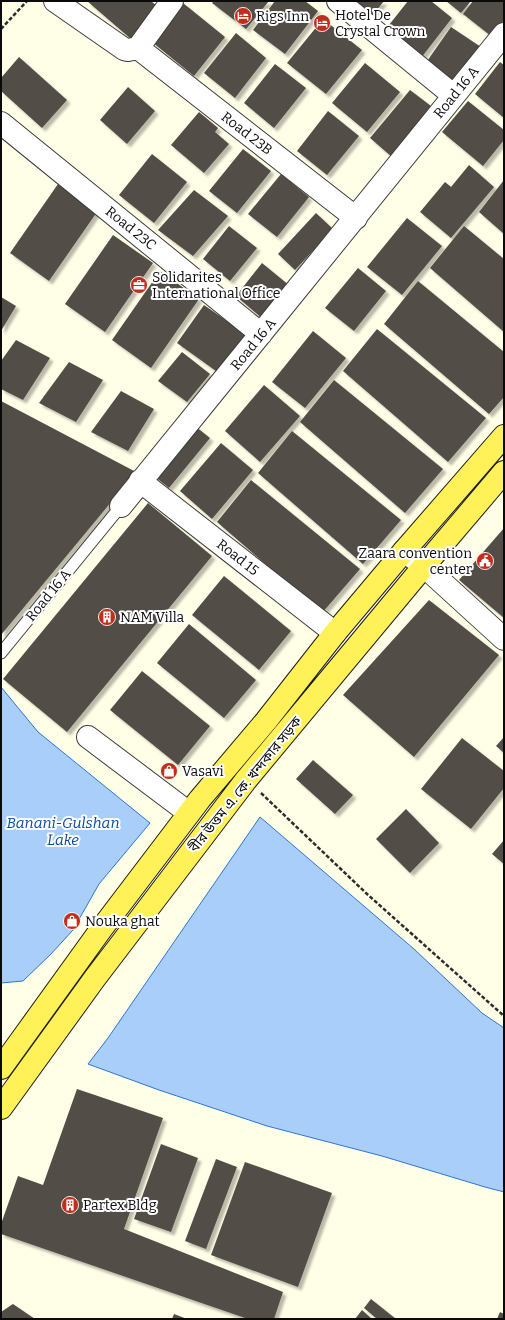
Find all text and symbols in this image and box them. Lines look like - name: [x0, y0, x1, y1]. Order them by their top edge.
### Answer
- hotel icon: Rigs Inn: [233, 6, 253, 26]
- place label: Hotel De Crystal Crown: [335, 7, 426, 40]
- place label: Rigs Inn: [256, 8, 309, 25]
- hotel icon: Hotel De Crystal Crown: [312, 13, 332, 33]
- street label: Road 16 A: [430, 63, 483, 122]
- street label: Road 23B: [218, 108, 276, 159]
- street label: Road 23C: [102, 203, 159, 254]
- place label: Solidarites International Office: [152, 269, 281, 302]
- office icon: Solidarites International Office: [129, 275, 149, 295]
- street label: Road 16 A: [227, 315, 280, 374]
- street label: Road 15: [213, 536, 262, 579]
- place label: Zaara convention center: [359, 545, 472, 578]
- public building icon: Zaara convention center: [475, 551, 495, 571]
- street label: Road 16 A: [22, 566, 75, 625]
- building icon: NAM Villa: [97, 607, 117, 627]
- place label: NAM Villa: [120, 609, 185, 626]
- street label: বীর উত্তম এ. কে. খন্দকার সড়ক: [185, 712, 306, 856]
- shop icon: Vasavi: [159, 761, 179, 781]
- place label: Vasavi: [182, 763, 224, 780]
- water label: Banani-Gulshan Lake: [7, 814, 119, 849]
- shop icon: Nouka ghat: [62, 911, 82, 931]
- place label: Nouka ghat: [85, 913, 160, 930]
- building icon: Partex Bldg: [60, 1195, 80, 1215]
- place label: Partex Bldg: [83, 1197, 157, 1214]

